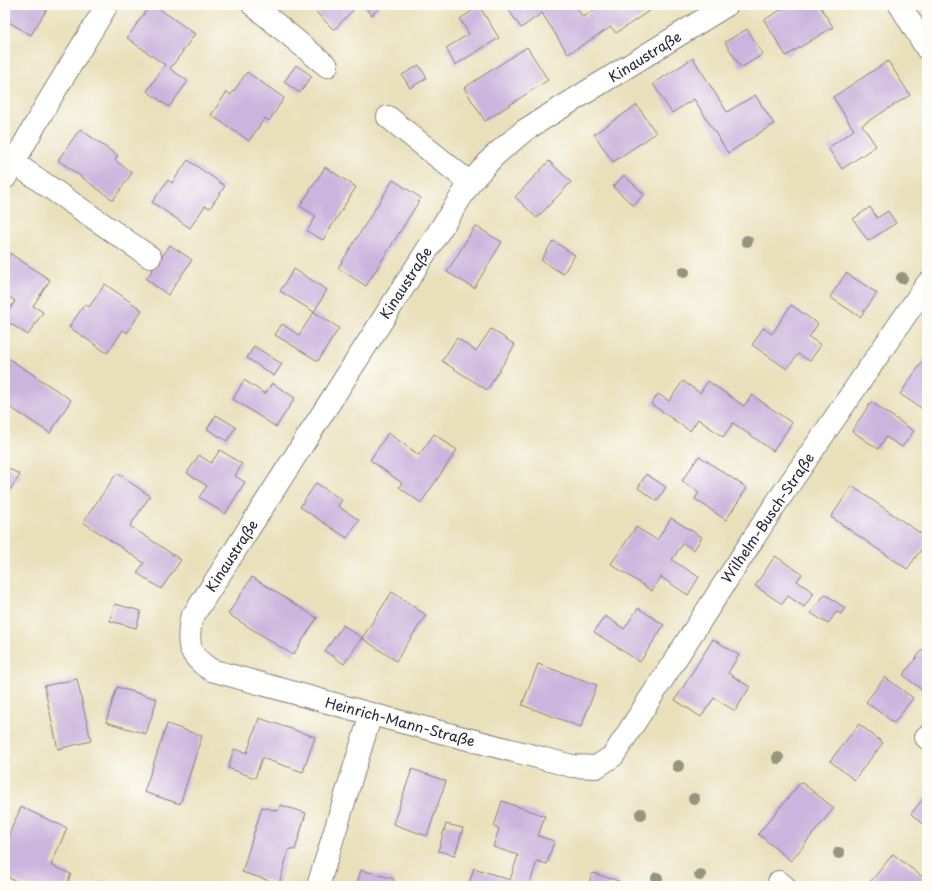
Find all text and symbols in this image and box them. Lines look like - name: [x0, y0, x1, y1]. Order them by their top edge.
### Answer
- street label: Kinaustraße: [604, 26, 685, 87]
- street label: Kinaustraße: [374, 243, 437, 323]
- street label: Wilhelm-Busch-Straße: [716, 448, 819, 587]
- street label: Kinaustraße: [200, 516, 263, 596]
- street label: Heinrich-Mann-Straße: [323, 691, 477, 752]

